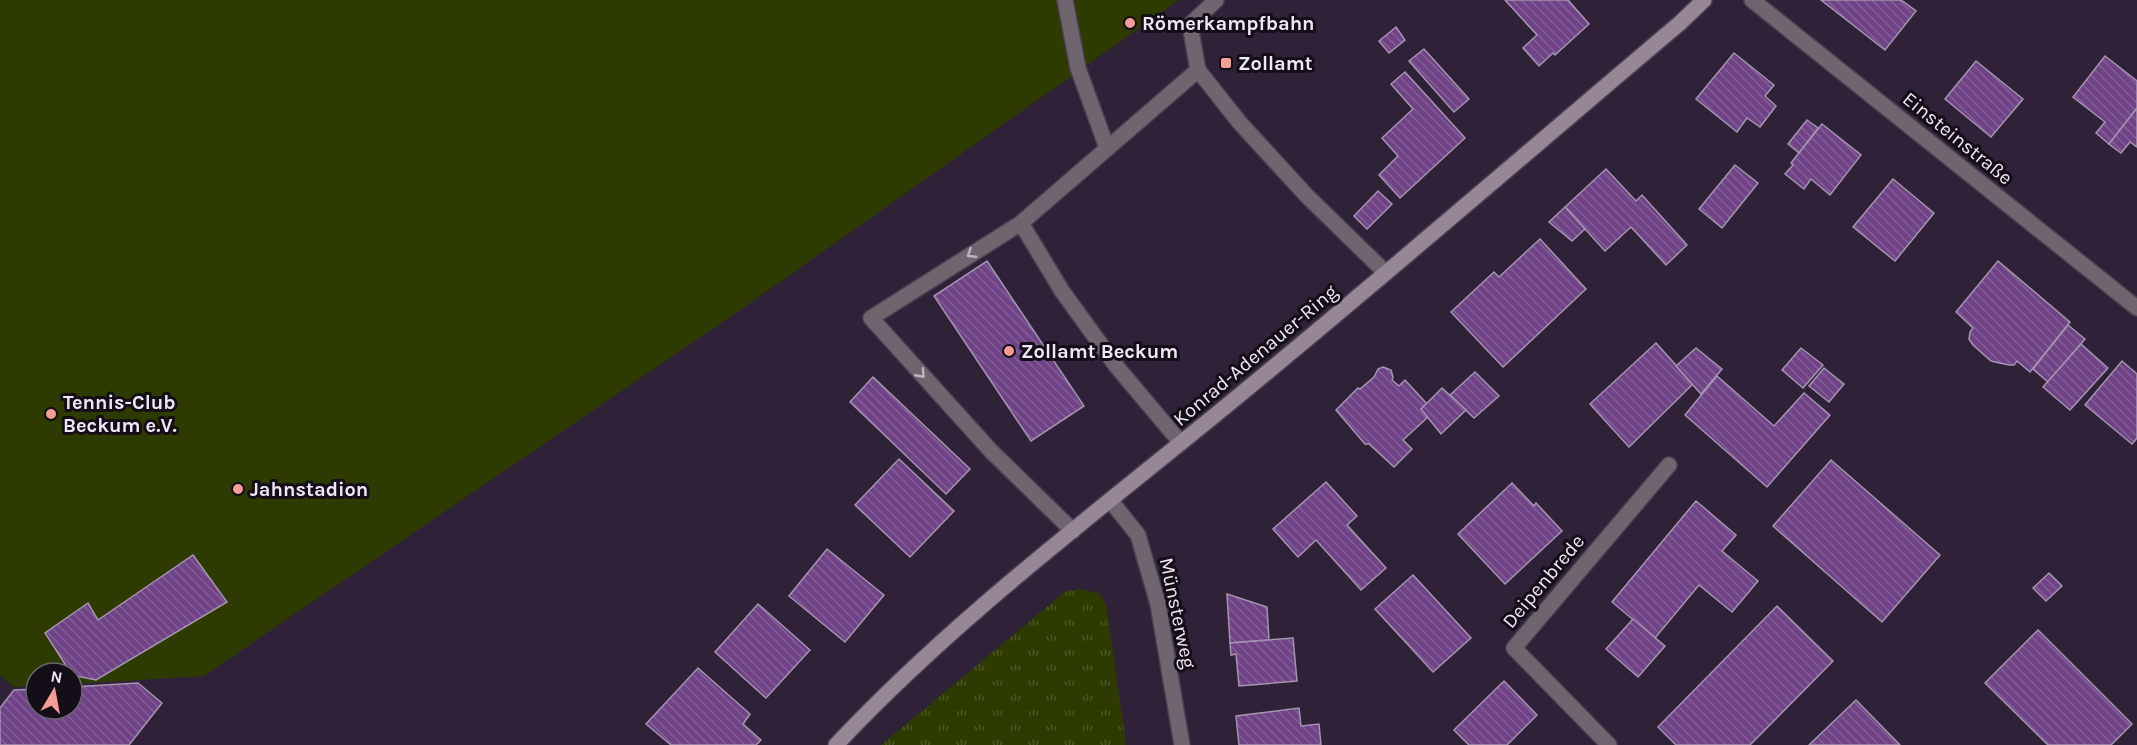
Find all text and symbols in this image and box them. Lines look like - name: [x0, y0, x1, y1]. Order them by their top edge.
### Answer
- place label: Römerkampfbahn: [1142, 12, 1315, 35]
- marker: Römerkampfbahn: [1123, 16, 1137, 30]
- place label: Zollamt: [1238, 52, 1313, 75]
- marker: Zollamt: [1219, 56, 1233, 70]
- street label: Einsteinstraße: [1898, 87, 2017, 190]
- one-way arrow: [967, 247, 978, 258]
- street label: Konrad-Adenauer-Ring: [1169, 280, 1342, 431]
- place label: Zollamt Beckum: [1021, 340, 1178, 363]
- marker: Zollamt Beckum: [1002, 344, 1016, 358]
- one-way arrow: [914, 368, 925, 378]
- place label: Tennis-Club Beckum e.V.: [63, 391, 177, 437]
- marker: Tennis-Club Beckum e.V.: [44, 407, 58, 421]
- place label: Jahnstadion: [250, 478, 368, 501]
- marker: Jahnstadion: [231, 482, 245, 496]
- street label: Deipenbrede: [1498, 530, 1589, 633]
- street label: Münsterweg: [1155, 556, 1200, 671]
- north arrow: [24, 661, 84, 721]
- text: N: [49, 666, 64, 687]

